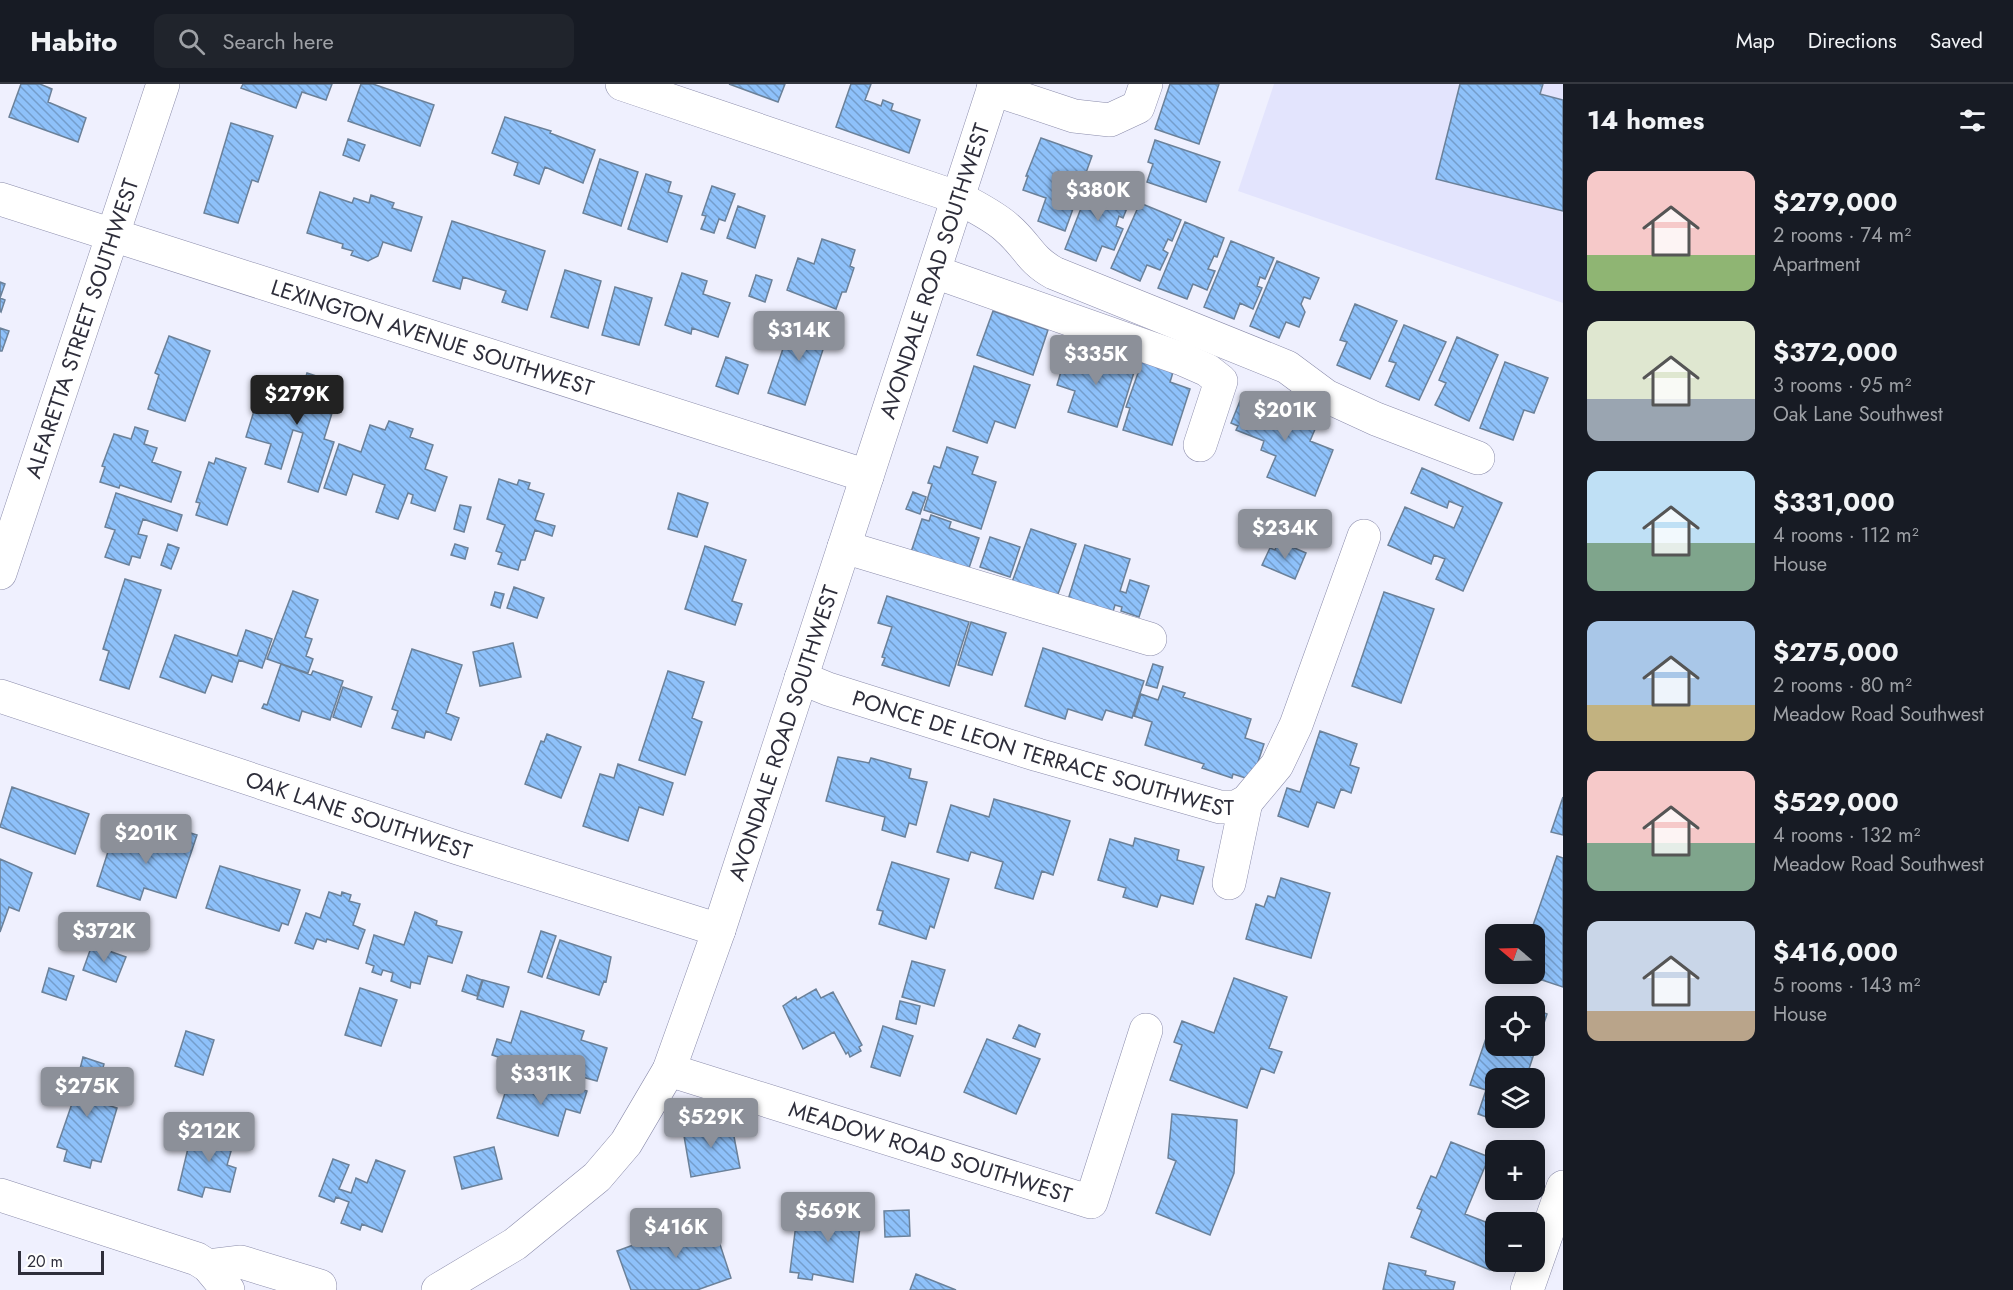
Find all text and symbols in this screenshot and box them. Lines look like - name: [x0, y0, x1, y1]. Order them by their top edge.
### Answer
- search box: [154, 14, 574, 68]
- text: Habito: [30, 21, 118, 62]
- icon: search: [175, 25, 208, 58]
- text: Search here: [223, 25, 334, 57]
- text: Map: [1736, 26, 1775, 56]
- text: Directions: [1808, 26, 1897, 56]
- text: Saved: [1930, 26, 1983, 56]
- text: 14 homes: [1587, 101, 1704, 139]
- icon: filters: [1956, 104, 1989, 137]
- street label: AVONDALE ROAD SOUTHWEST: [871, 118, 997, 423]
- pin: $380K: [1056, 171, 1140, 222]
- street label: ALFARETTA STREET SOUTHWEST: [17, 174, 147, 482]
- text: $380K: [1066, 176, 1130, 205]
- text: $279,000: [1773, 183, 1898, 221]
- icon: home: [1635, 195, 1707, 267]
- text: 2 rooms · 74 m²: [1773, 221, 1911, 250]
- text: Apartment: [1773, 250, 1860, 279]
- street label: LEXINGTON AVENUE SOUTHWEST: [267, 271, 599, 404]
- pin: $314K: [757, 311, 841, 362]
- text: $314K: [768, 316, 830, 345]
- text: $372,000: [1773, 333, 1898, 371]
- pin: $335K: [1054, 335, 1138, 386]
- text: $335K: [1064, 340, 1128, 369]
- icon: home: [1635, 345, 1707, 417]
- text: 3 rooms · 95 m²: [1773, 371, 1911, 400]
- pin: $279K: [255, 375, 339, 426]
- text: $279K: [265, 380, 329, 409]
- pin: $201K: [1243, 391, 1327, 442]
- text: $201K: [1254, 396, 1316, 425]
- text: Oak Lane Southwest: [1773, 400, 1943, 429]
- text: $331,000: [1773, 483, 1895, 521]
- icon: home: [1635, 495, 1707, 567]
- pin: $234K: [1243, 509, 1327, 560]
- text: $234K: [1252, 514, 1318, 543]
- text: 4 rooms · 112 m²: [1773, 521, 1919, 550]
- text: House: [1773, 550, 1827, 579]
- street label: AVONDALE ROAD SOUTHWEST: [720, 580, 847, 885]
- text: $275,000: [1773, 633, 1899, 671]
- icon: home: [1635, 645, 1707, 717]
- text: 2 rooms · 80 m²: [1773, 671, 1912, 700]
- street label: PONCE DE LEON TERRACE SOUTHWEST: [848, 682, 1235, 823]
- text: Meadow Road Southwest: [1773, 700, 1984, 729]
- street label: OAK LANE SOUTHWEST: [241, 763, 477, 868]
- text: $529,000: [1773, 783, 1899, 821]
- icon: home: [1635, 795, 1707, 867]
- pin: $201K: [104, 814, 188, 865]
- text: $201K: [115, 819, 177, 848]
- text: 4 rooms · 132 m²: [1773, 821, 1921, 850]
- text: Meadow Road Southwest: [1773, 850, 1984, 879]
- pin: $372K: [62, 912, 146, 963]
- text: $372K: [72, 917, 136, 946]
- north arrow: [1485, 924, 1545, 984]
- map controls: [1485, 924, 1545, 1272]
- text: $416,000: [1773, 933, 1898, 971]
- icon: home: [1635, 945, 1707, 1017]
- text: 5 rooms · 143 m²: [1773, 971, 1920, 1000]
- button: locate: [1485, 996, 1545, 1056]
- text: House: [1773, 1000, 1827, 1029]
- pin: $331K: [499, 1055, 583, 1106]
- text: $331K: [510, 1060, 572, 1089]
- pin: $275K: [45, 1067, 129, 1118]
- button: layers: [1485, 1068, 1545, 1128]
- text: $275K: [55, 1072, 119, 1101]
- street label: MEADOW ROAD SOUTHWEST: [785, 1092, 1077, 1211]
- pin: $529K: [669, 1098, 753, 1149]
- text: $529K: [678, 1103, 744, 1132]
- pin: $212K: [167, 1112, 251, 1163]
- text: $212K: [178, 1117, 240, 1146]
- button: +: [1485, 1140, 1545, 1200]
- pin: $569K: [786, 1192, 870, 1243]
- text: $569K: [795, 1197, 861, 1226]
- pin: $416K: [634, 1208, 718, 1259]
- button: −: [1485, 1212, 1545, 1272]
- text: $416K: [644, 1213, 708, 1242]
- scale bar: [18, 1248, 104, 1276]
- text: 20 m: [27, 1250, 63, 1273]

